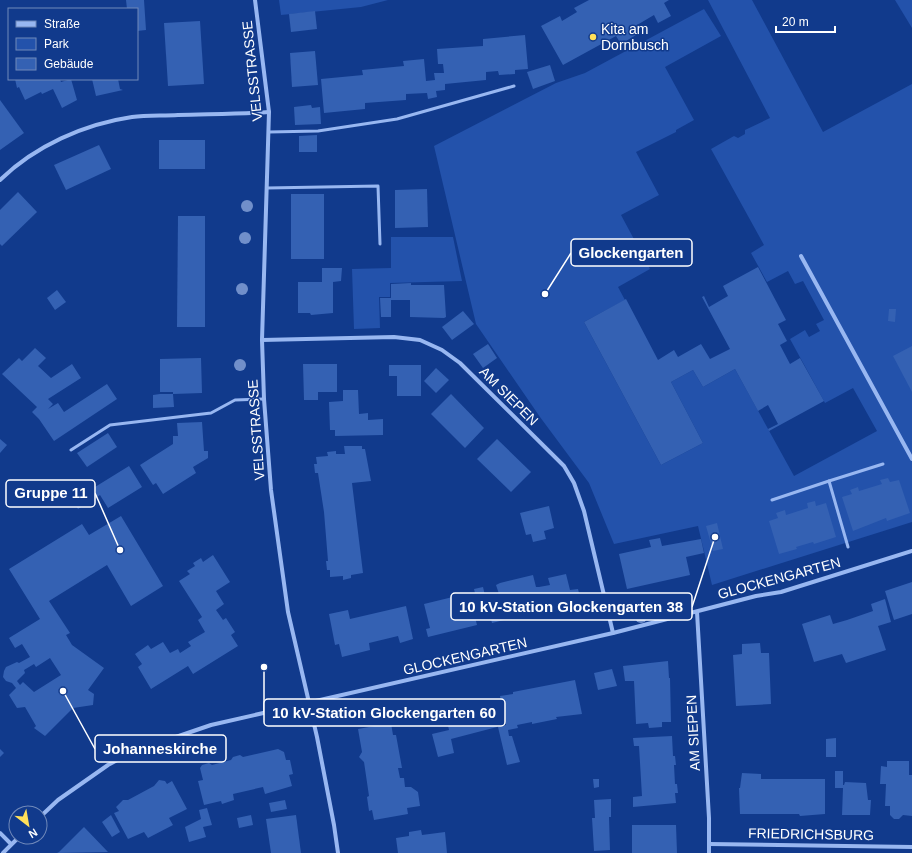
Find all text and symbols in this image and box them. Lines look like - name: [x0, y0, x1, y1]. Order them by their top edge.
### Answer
- legend: [8, 8, 138, 80]
- scale bar: [776, 8, 835, 34]
- text: 20 m: [782, 15, 809, 29]
- text: Straße: [44, 17, 80, 31]
- street label: VELSSTRASSE: [239, 20, 265, 122]
- place label: Kita am Dornbusch: [601, 21, 669, 53]
- marker: Kita am Dornbusch: [588, 32, 598, 42]
- text: Park: [44, 37, 70, 51]
- text: Gebäude: [44, 57, 94, 71]
- callout: Glockengarten: [571, 239, 692, 266]
- text: Glockengarten: [578, 244, 684, 261]
- street label: AM SIEPEN: [476, 363, 542, 429]
- street label: VELSSTRASSE: [244, 379, 268, 481]
- callout: Gruppe 11: [6, 480, 95, 507]
- text: Gruppe 11: [14, 484, 88, 501]
- street label: GLOCKENGARTEN: [716, 554, 842, 602]
- callout: 10 kV-Station Glockengarten 38: [451, 593, 692, 620]
- text: 10 kV-Station Glockengarten 38: [459, 598, 683, 615]
- street label: GLOCKENGARTEN: [402, 634, 528, 678]
- street label: AM SIEPEN: [683, 695, 703, 771]
- callout: 10 kV-Station Glockengarten 60: [264, 699, 505, 726]
- text: 10 kV-Station Glockengarten 60: [272, 704, 496, 721]
- callout: Johanneskirche: [95, 735, 226, 762]
- text: Johanneskirche: [103, 740, 217, 757]
- north arrow: [8, 805, 48, 845]
- street label: FRIEDRICHSBURG: [748, 825, 874, 843]
- text: N: [27, 826, 40, 841]

